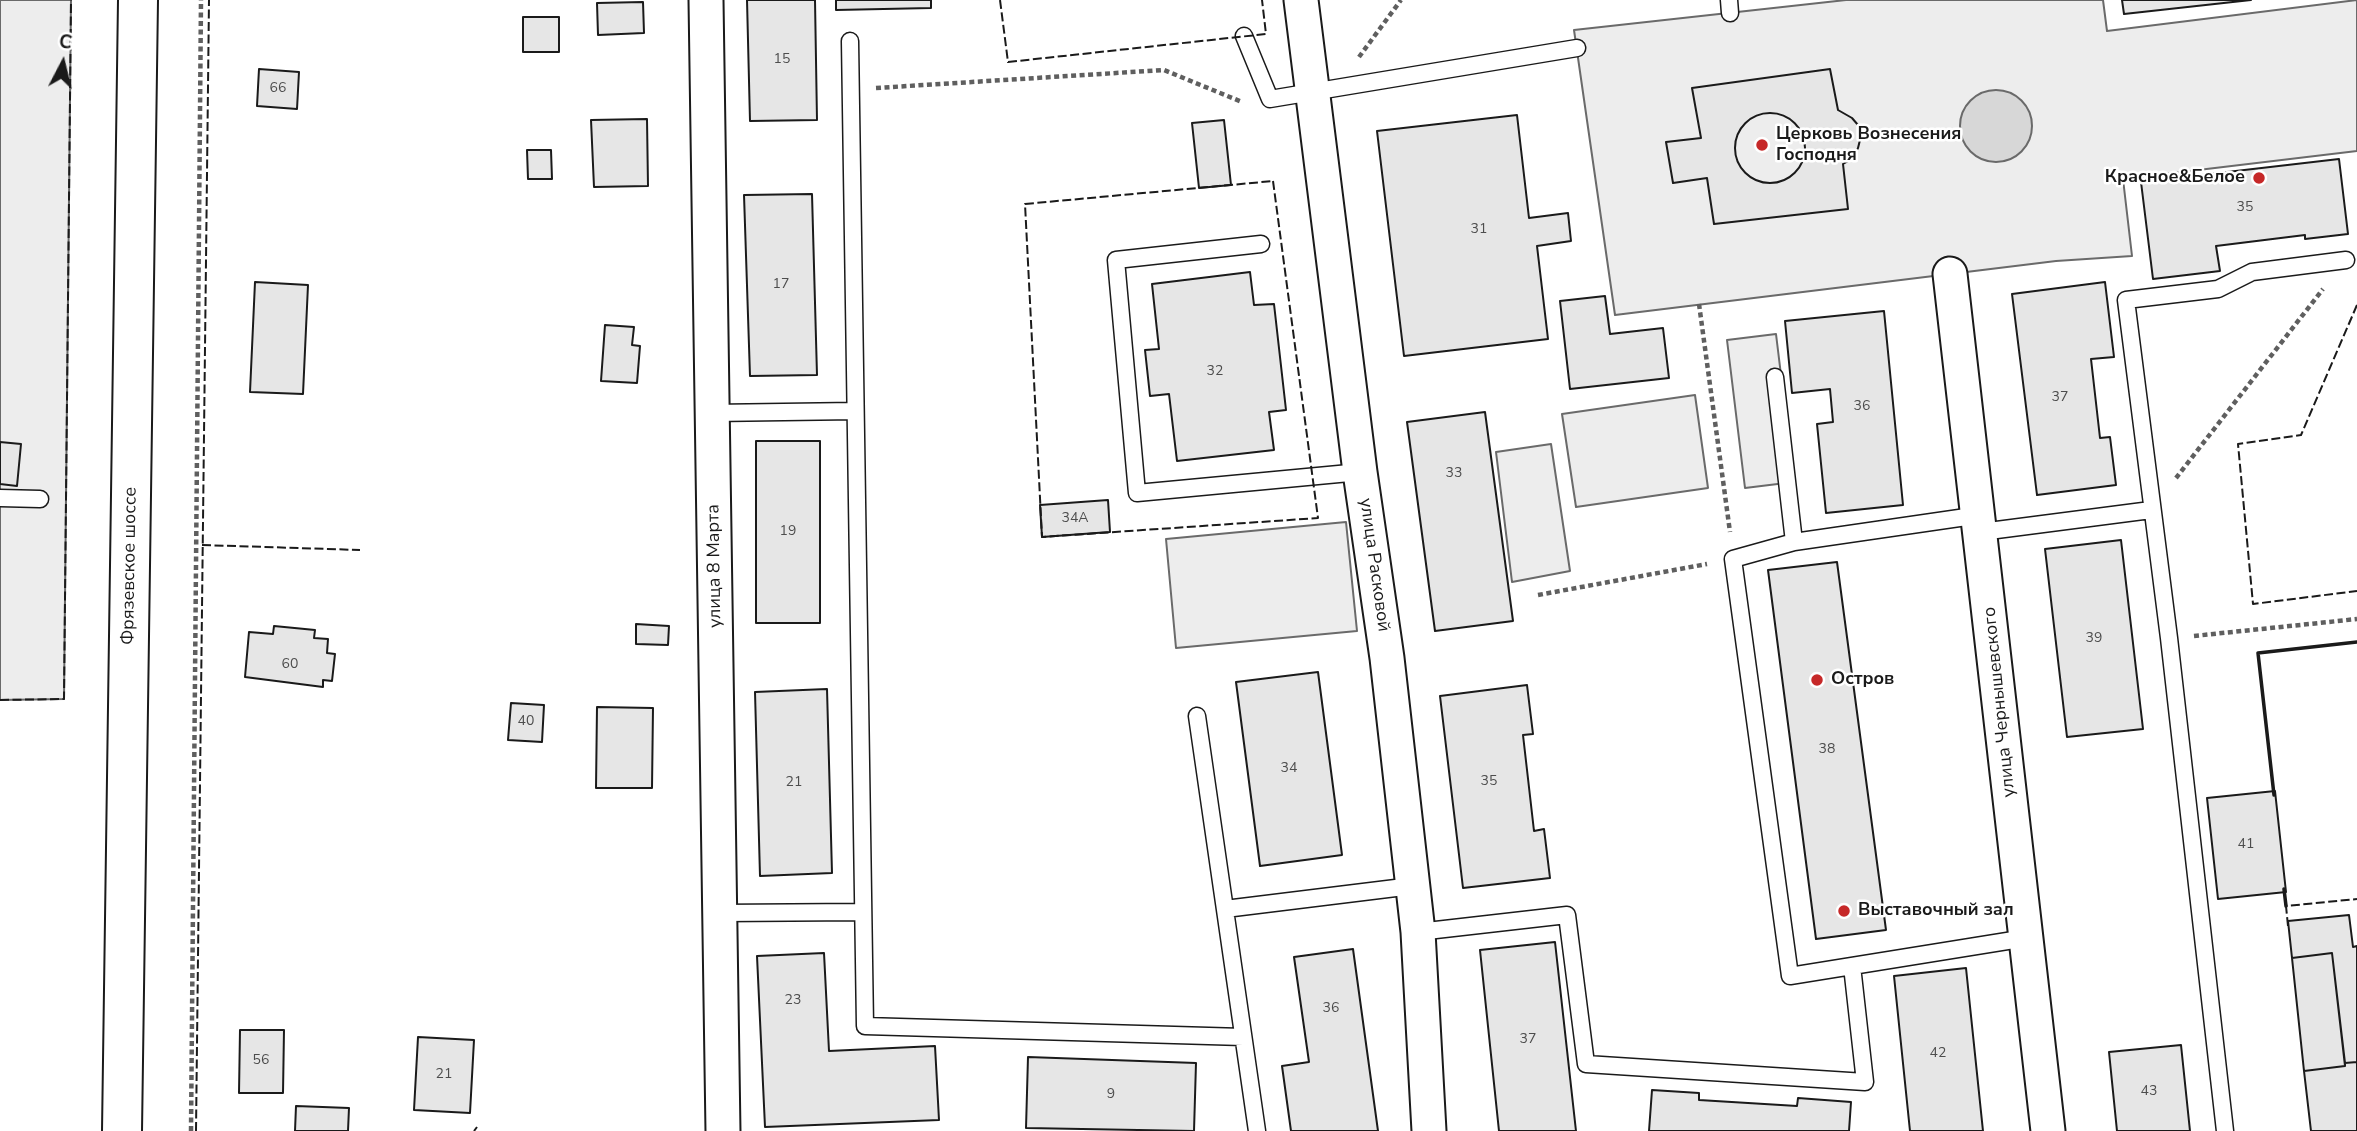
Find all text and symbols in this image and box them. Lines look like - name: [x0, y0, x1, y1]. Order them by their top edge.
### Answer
- north arrow: [28, 28, 98, 98]
- text: С: [58, 28, 74, 56]
- house number: 15: [774, 52, 790, 68]
- house number: 66: [270, 81, 286, 97]
- place label: Церковь Вознесения Господня: [1776, 124, 1961, 166]
- marker: Церковь Вознесения Господня: [1754, 137, 1770, 153]
- place label: Красное&Белое: [2105, 167, 2245, 189]
- marker: Красное&Белое: [2251, 170, 2267, 186]
- house number: 35: [2237, 200, 2253, 216]
- house number: 31: [1471, 222, 1487, 238]
- house number: 17: [773, 277, 789, 293]
- house number: 32: [1207, 364, 1223, 380]
- house number: 37: [2052, 390, 2068, 406]
- house number: 36: [1854, 399, 1870, 415]
- house number: 33: [1446, 466, 1462, 482]
- street label: Фрязевское шоссе: [118, 487, 142, 645]
- street label: улица Расковой: [1354, 497, 1394, 633]
- street label: улица 8 Марта: [703, 504, 727, 628]
- house number: 34А: [1061, 511, 1089, 527]
- house number: 19: [780, 524, 796, 540]
- street label: улица Чернышевского: [1979, 606, 2021, 798]
- house number: 39: [2086, 631, 2102, 647]
- house number: 60: [282, 657, 298, 673]
- place label: Остров: [1831, 669, 1894, 691]
- marker: Остров: [1809, 672, 1825, 688]
- house number: 40: [518, 714, 534, 730]
- house number: 38: [1819, 742, 1835, 758]
- house number: 34: [1281, 761, 1297, 777]
- house number: 35: [1481, 774, 1497, 790]
- house number: 21: [786, 775, 802, 791]
- house number: 41: [2238, 837, 2254, 853]
- place label: Выставочный зал: [1858, 900, 2014, 922]
- marker: Выставочный зал: [1836, 903, 1852, 919]
- house number: 23: [785, 993, 801, 1009]
- house number: 36: [1323, 1001, 1339, 1017]
- house number: 37: [1520, 1032, 1536, 1048]
- house number: 42: [1930, 1046, 1946, 1062]
- house number: 56: [253, 1053, 269, 1069]
- house number: 21: [436, 1067, 452, 1083]
- house number: 43: [2141, 1084, 2157, 1100]
- house number: 9: [1107, 1087, 1115, 1103]

